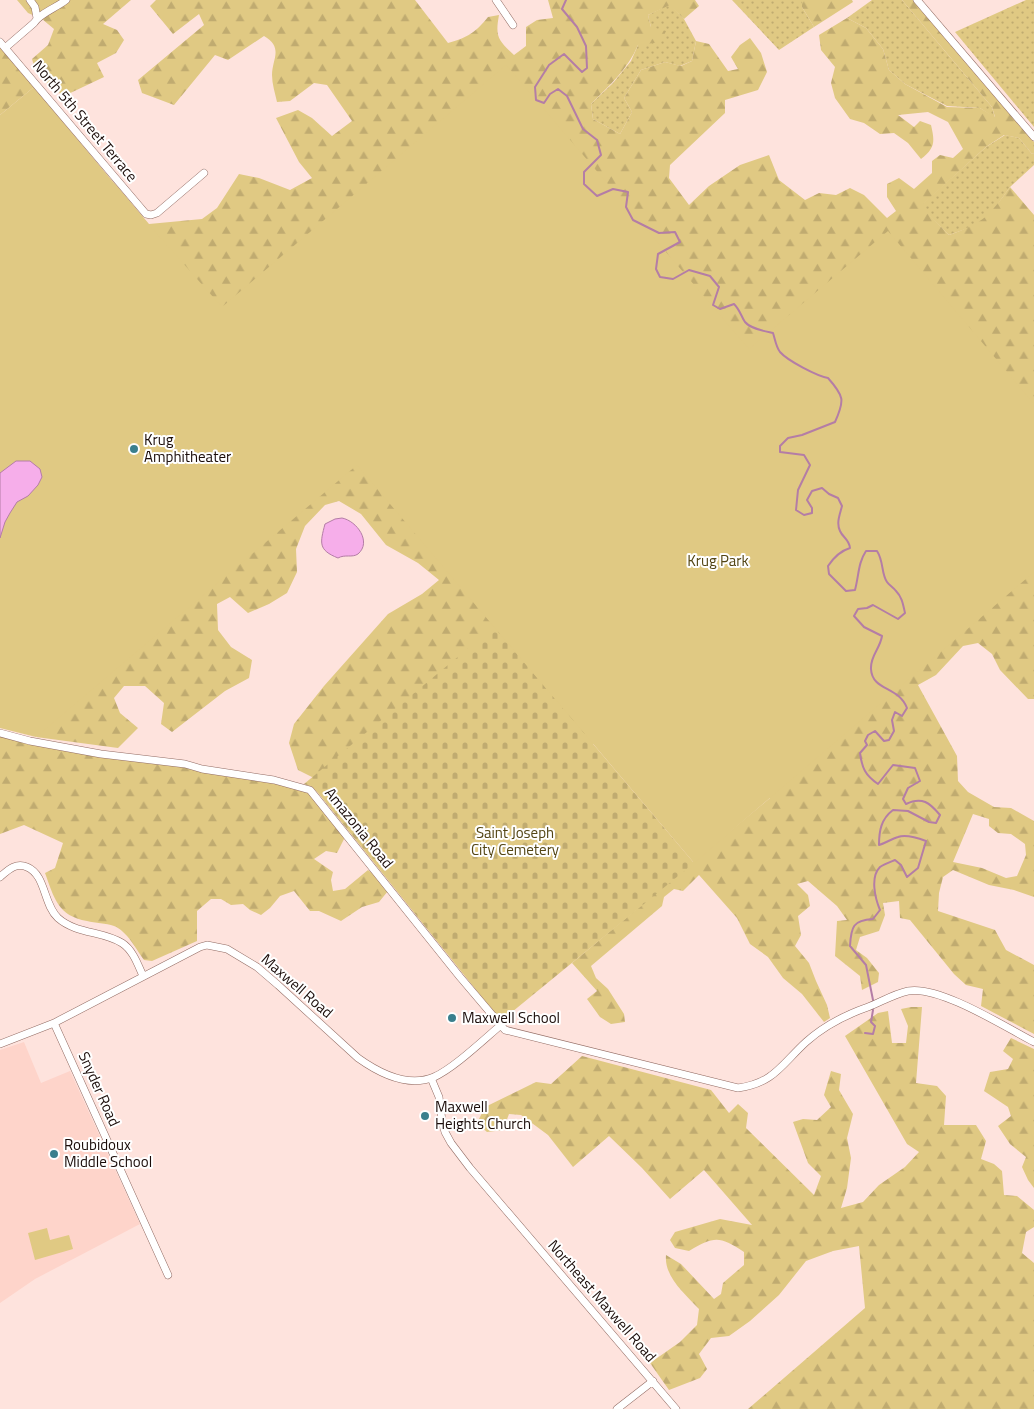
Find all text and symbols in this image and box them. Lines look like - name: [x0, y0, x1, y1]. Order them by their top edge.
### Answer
- street label: North 5th Street Terrace: [27, 55, 143, 187]
- place label: Krug Amphitheater: [144, 428, 231, 468]
- marker: Krug Amphitheater: [128, 443, 140, 455]
- park label: Krug Park: [687, 549, 749, 572]
- street label: Amazonia Road: [320, 782, 399, 873]
- park label: Saint Joseph City Cemetery: [471, 821, 559, 861]
- street label: Maxwell Road: [256, 948, 338, 1023]
- place label: Maxwell School: [462, 1006, 560, 1029]
- marker: Maxwell School: [446, 1012, 458, 1024]
- street label: Snyder Road: [73, 1048, 126, 1130]
- place label: Maxwell Heights Church: [435, 1095, 531, 1135]
- marker: Maxwell Heights Church: [419, 1110, 431, 1122]
- place label: Roubidoux Middle School: [64, 1133, 152, 1173]
- marker: Roubidoux Middle School: [48, 1148, 60, 1160]
- street label: Northeast Maxwell Road: [543, 1234, 662, 1367]

